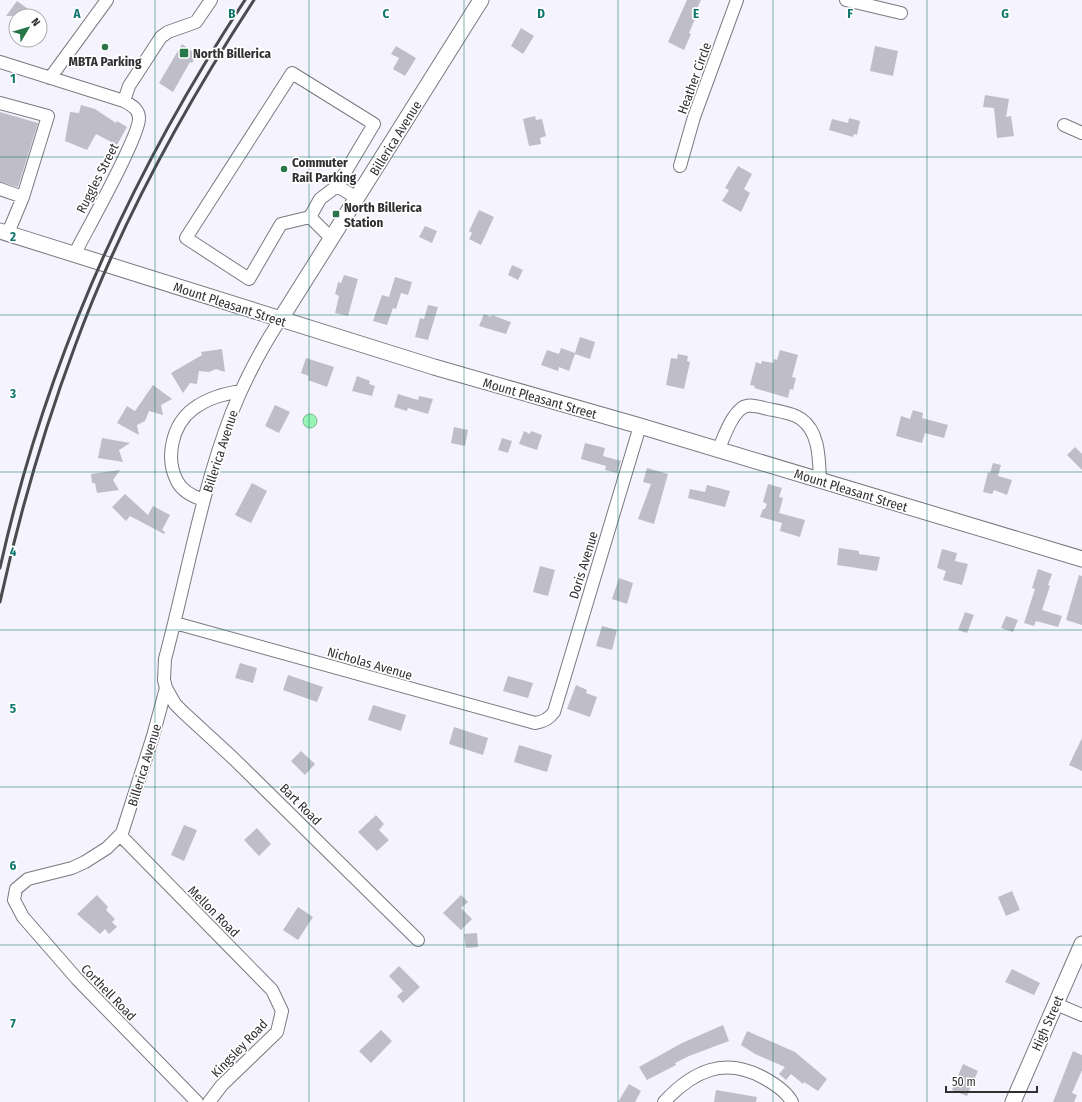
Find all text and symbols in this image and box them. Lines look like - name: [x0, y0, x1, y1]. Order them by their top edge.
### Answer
- text: A: [72, 6, 81, 21]
- text: B: [228, 6, 236, 21]
- text: C: [383, 6, 390, 21]
- text: D: [537, 6, 545, 21]
- text: E: [693, 6, 699, 21]
- text: F: [847, 6, 853, 21]
- text: G: [1001, 6, 1009, 21]
- north arrow: [8, 8, 48, 48]
- text: N: [28, 16, 43, 29]
- street label: Heather Circle: [675, 40, 714, 116]
- marker: MBTA Parking: [100, 42, 110, 52]
- place label: North Billerica: [193, 46, 272, 61]
- marker: North Billerica: [178, 47, 190, 59]
- place label: MBTA Parking: [69, 54, 142, 69]
- text: 1: [10, 71, 16, 86]
- street label: Billerica Avenue: [366, 98, 424, 178]
- street label: Ruggles Street: [73, 140, 122, 216]
- place label: Commuter Rail Parking: [292, 155, 357, 185]
- marker: Commuter Rail Parking: [279, 164, 289, 174]
- place label: North Billerica Station: [344, 200, 423, 230]
- marker: North Billerica Station: [331, 209, 341, 219]
- text: 2: [9, 229, 16, 244]
- street label: Mount Pleasant Street: [172, 279, 289, 330]
- street label: Mount Pleasant Street: [481, 375, 599, 422]
- text: 3: [9, 386, 16, 401]
- street label: Billerica Avenue: [200, 408, 241, 494]
- street label: Mount Pleasant Street: [792, 466, 910, 515]
- street label: Doris Avenue: [566, 530, 601, 601]
- text: 4: [10, 544, 17, 559]
- street label: Nicholas Avenue: [326, 644, 414, 683]
- text: 5: [10, 701, 16, 716]
- street label: Billerica Avenue: [125, 722, 164, 808]
- street label: Bart Road: [277, 781, 324, 828]
- text: 6: [10, 858, 17, 873]
- street label: Mellon Road: [185, 883, 242, 940]
- street label: Corthell Road: [78, 961, 139, 1023]
- street label: High Street: [1029, 992, 1067, 1053]
- text: 7: [10, 1016, 16, 1031]
- street label: Kingsley Road: [208, 1016, 271, 1080]
- scale bar: [946, 1068, 1037, 1094]
- text: 50 m: [952, 1075, 976, 1089]

